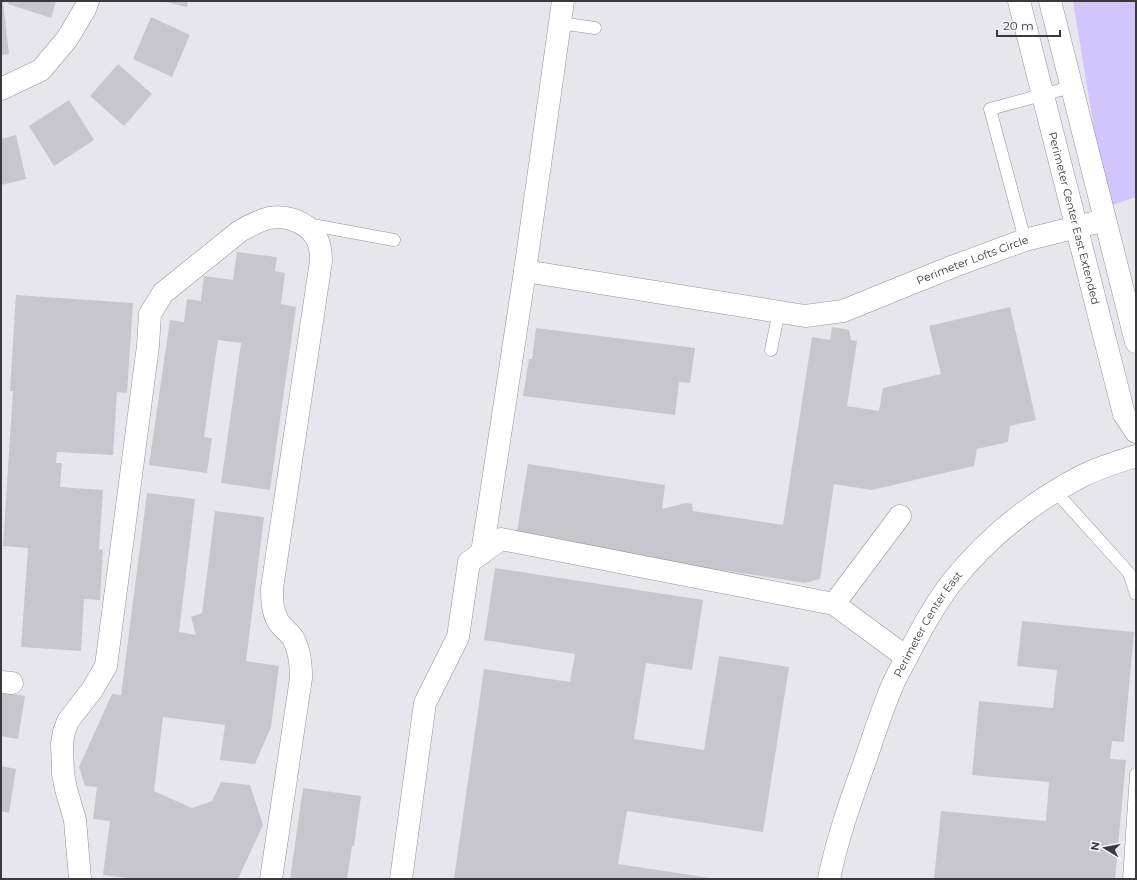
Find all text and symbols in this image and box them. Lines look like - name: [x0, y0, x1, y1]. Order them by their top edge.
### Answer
- scale bar: [997, 12, 1060, 38]
- text: 20 m: [1003, 18, 1034, 33]
- street label: Perimeter Center East Extended: [1046, 130, 1103, 306]
- street label: Perimeter Lofts Circle: [914, 232, 1031, 288]
- street label: Perimeter Center East: [890, 567, 966, 679]
- north arrow: [1085, 828, 1125, 868]
- text: N: [1087, 841, 1103, 852]

